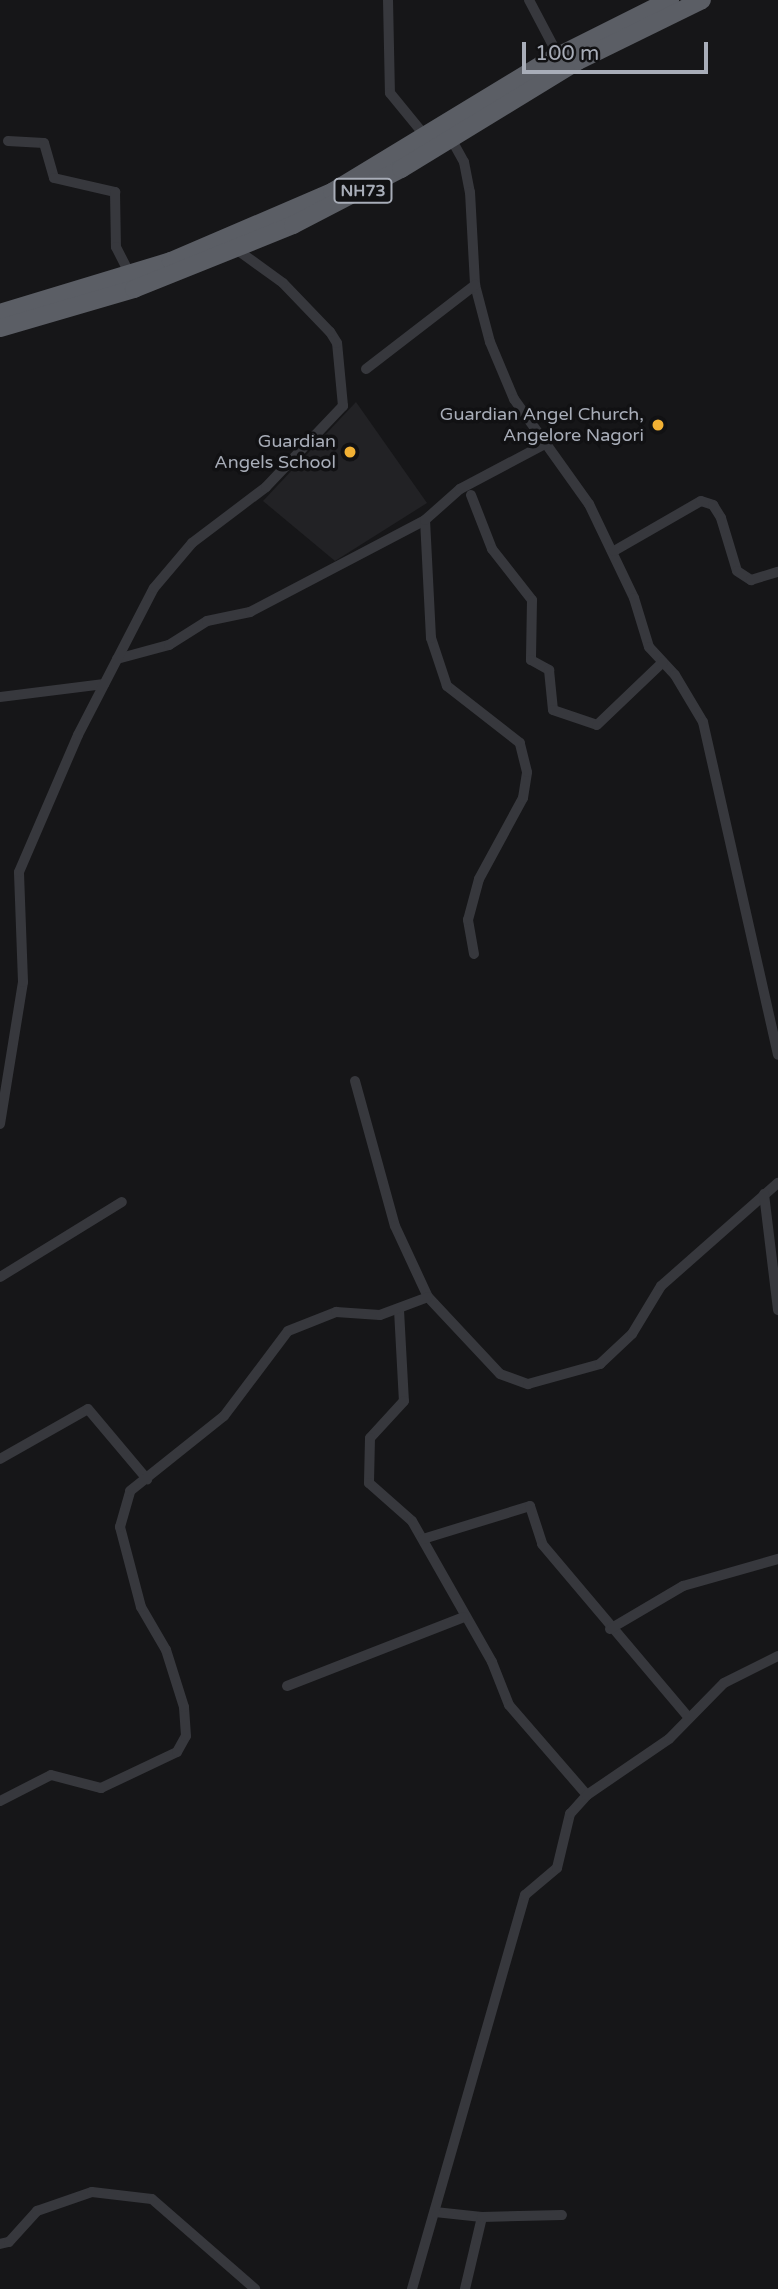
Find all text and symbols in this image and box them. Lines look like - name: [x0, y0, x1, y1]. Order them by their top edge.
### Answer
- scale bar: [526, 28, 712, 72]
- text: 100 m: [535, 41, 599, 66]
- road number: NH73: [333, 178, 393, 204]
- place label: Guardian Angel Church, Angelore Nagori: [440, 404, 644, 446]
- marker: Guardian Angel Church, Angelore Nagori: [650, 417, 666, 433]
- place label: Guardian Angels School: [214, 431, 336, 474]
- marker: Guardian Angels School: [342, 444, 358, 460]

